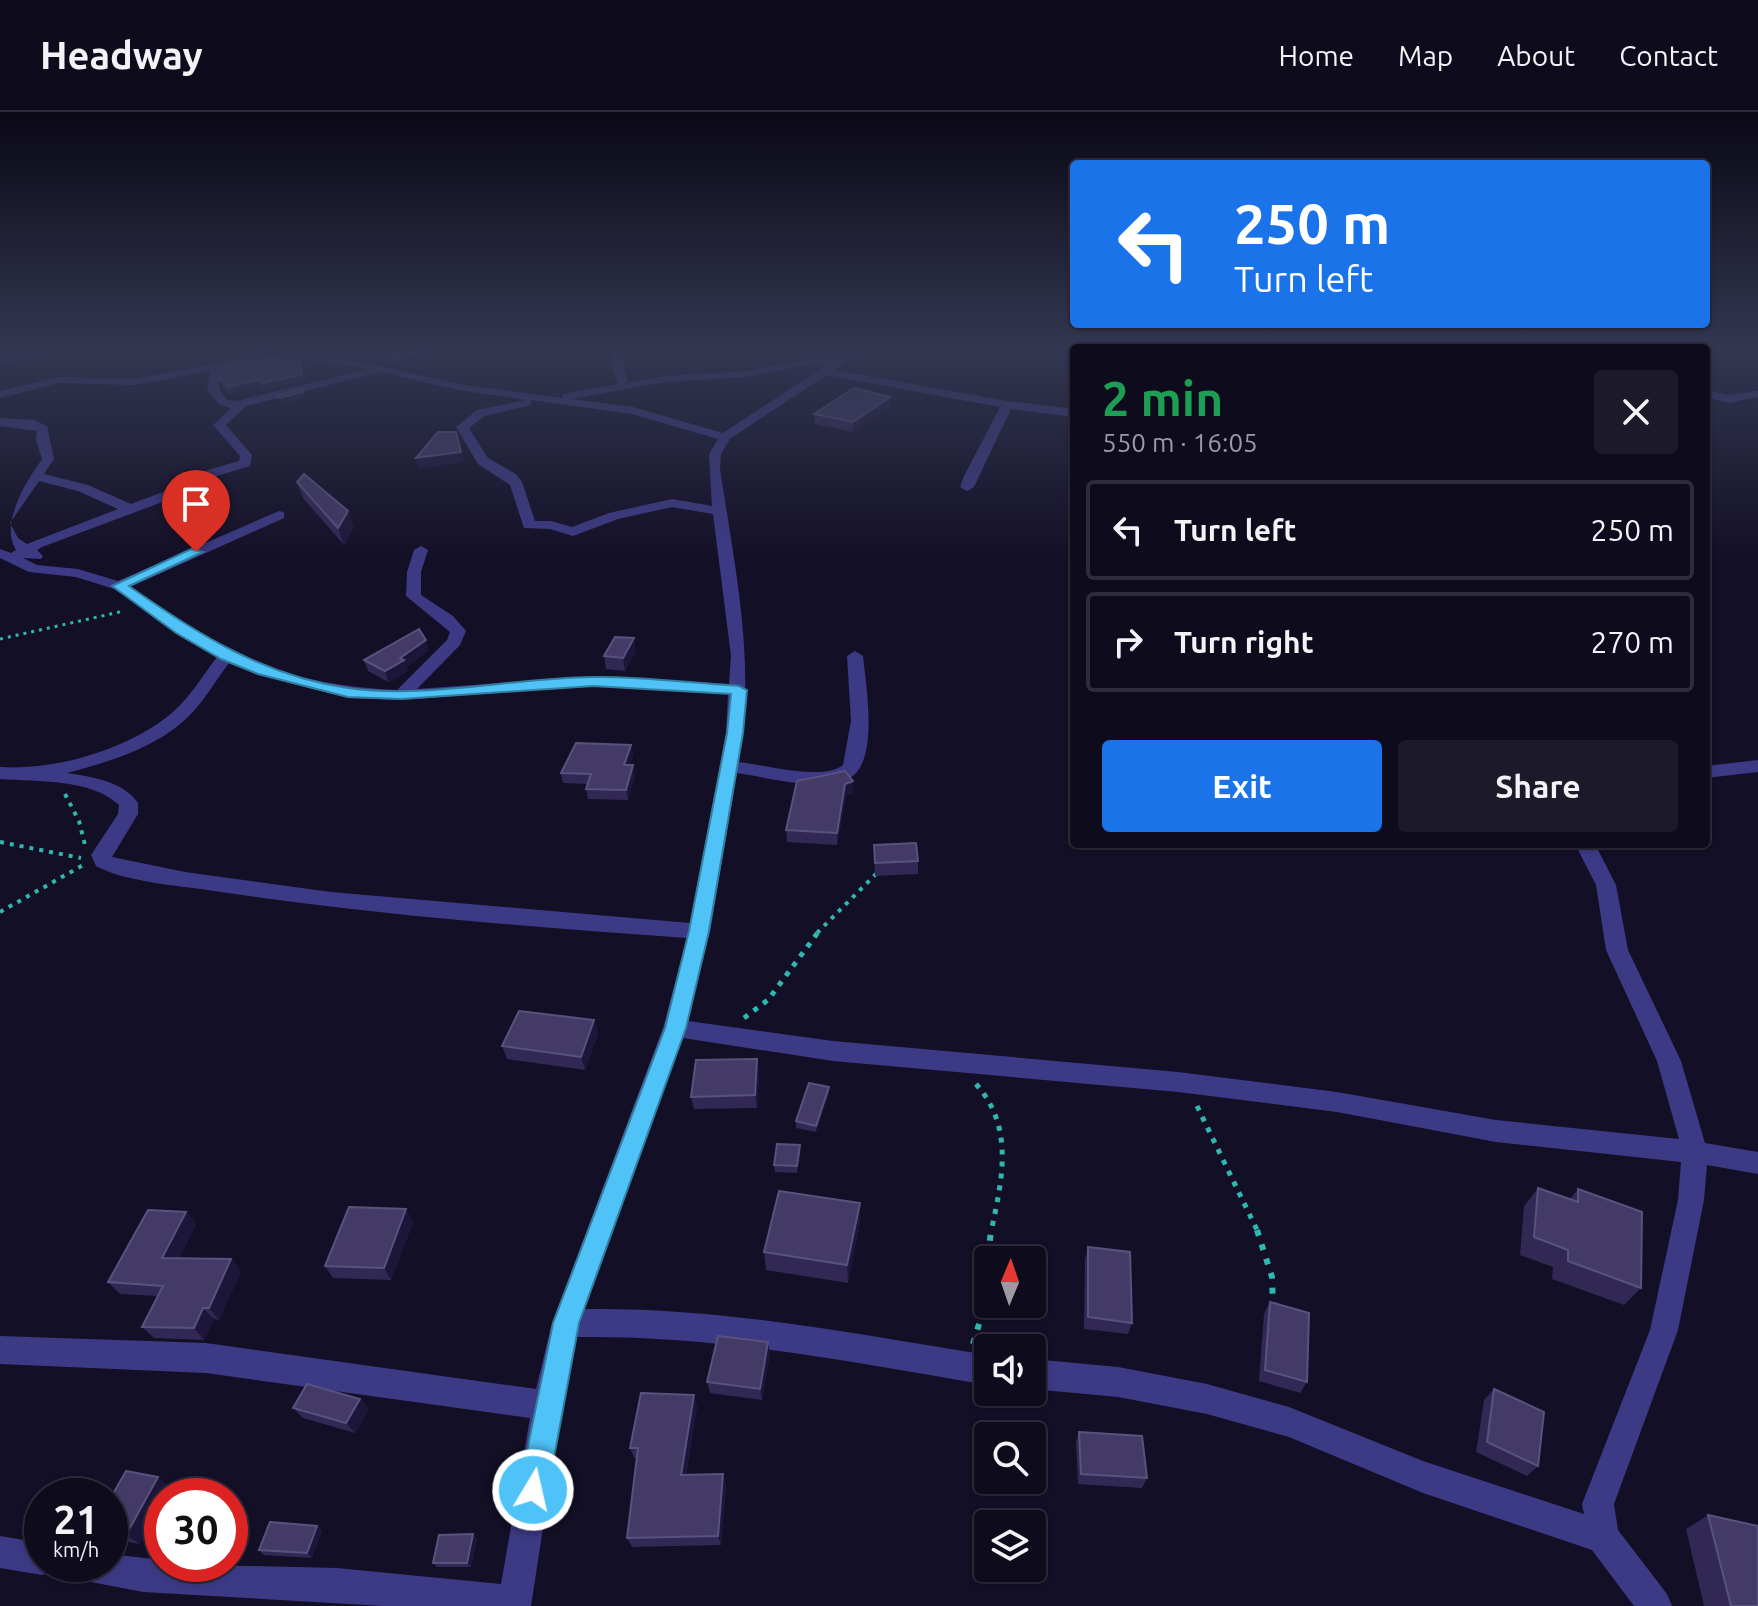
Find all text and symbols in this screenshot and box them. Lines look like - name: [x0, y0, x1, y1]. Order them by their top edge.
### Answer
- text: Headway: [40, 34, 203, 76]
- text: Home: [1279, 40, 1354, 71]
- text: Map: [1398, 40, 1453, 71]
- text: About: [1497, 40, 1575, 71]
- text: Contact: [1619, 40, 1718, 71]
- icon: left: [1102, 192, 1206, 296]
- text: 250 m: [1234, 192, 1390, 255]
- text: Turn left: [1234, 258, 1373, 299]
- button: close: [1594, 370, 1678, 454]
- text: 2 min: [1102, 371, 1223, 425]
- text: 550 m · 16:05: [1102, 428, 1258, 457]
- pin: [162, 470, 230, 552]
- icon: arrive: [174, 482, 218, 526]
- icon: left: [1106, 508, 1150, 552]
- text: Turn left: [1174, 513, 1296, 547]
- text: 250 m: [1590, 513, 1674, 547]
- icon: right: [1106, 620, 1150, 664]
- text: Turn right: [1174, 625, 1314, 659]
- text: 270 m: [1590, 625, 1674, 659]
- button: Exit: [1102, 740, 1382, 832]
- button: Share: [1398, 740, 1678, 832]
- north arrow: [974, 1246, 1046, 1318]
- map controls: [974, 1246, 1046, 1582]
- button: sound: [974, 1334, 1046, 1406]
- button: search: [974, 1422, 1046, 1494]
- position arrow: [491, 1448, 575, 1532]
- speed limit sign: 30: [144, 1478, 248, 1582]
- text: 21: [53, 1497, 99, 1542]
- button: layers: [974, 1510, 1046, 1582]
- text: km/h: [53, 1538, 99, 1561]

